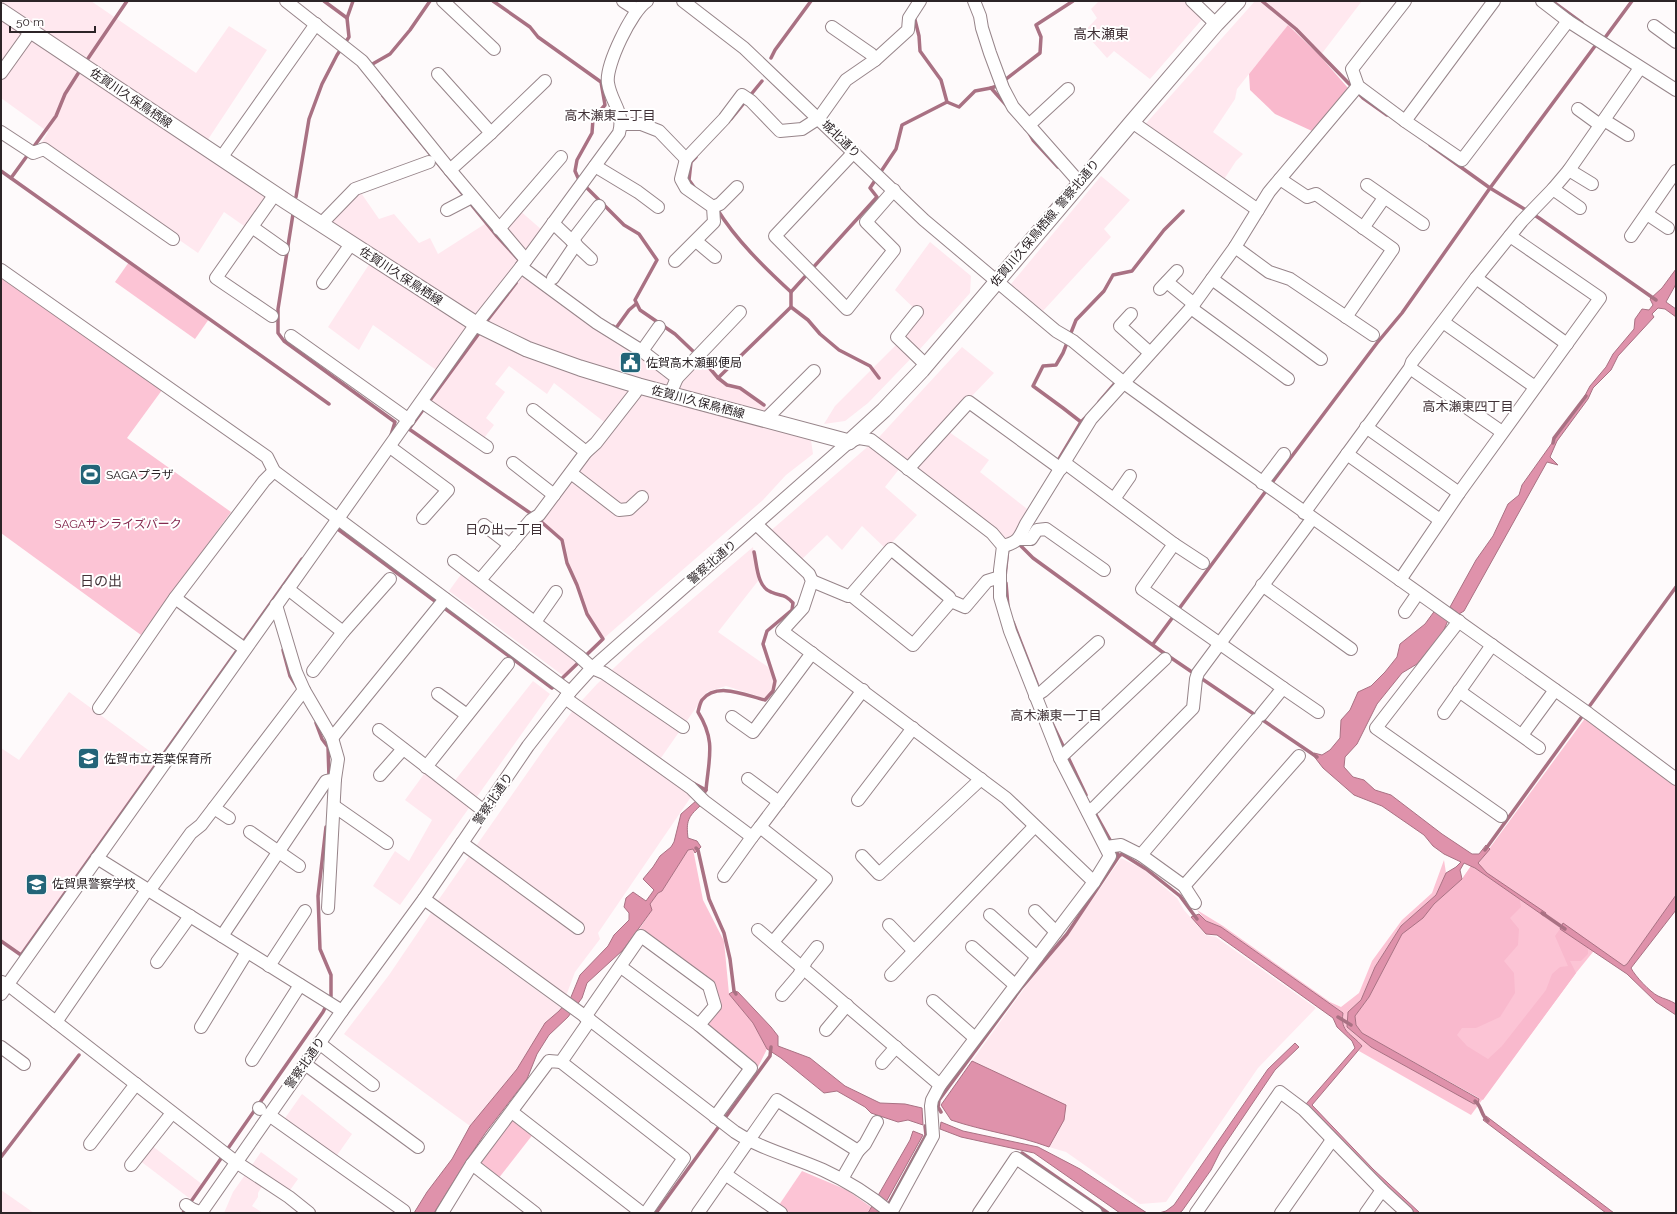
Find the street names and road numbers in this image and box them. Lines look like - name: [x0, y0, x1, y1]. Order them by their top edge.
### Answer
- street label: 佐賀川久保鳥栖線: [87, 65, 175, 131]
- street label: 城北通り: [819, 117, 863, 161]
- street label: 佐賀川久保鳥栖線, 警察北通り: [988, 157, 1102, 289]
- street label: 佐賀川久保鳥栖線: [357, 244, 445, 308]
- street label: 佐賀川久保鳥栖線: [650, 383, 746, 421]
- street label: 警察北通り: [685, 537, 739, 587]
- street label: 警察北通り: [470, 770, 516, 828]
- street label: 警察北通り: [282, 1034, 328, 1092]

